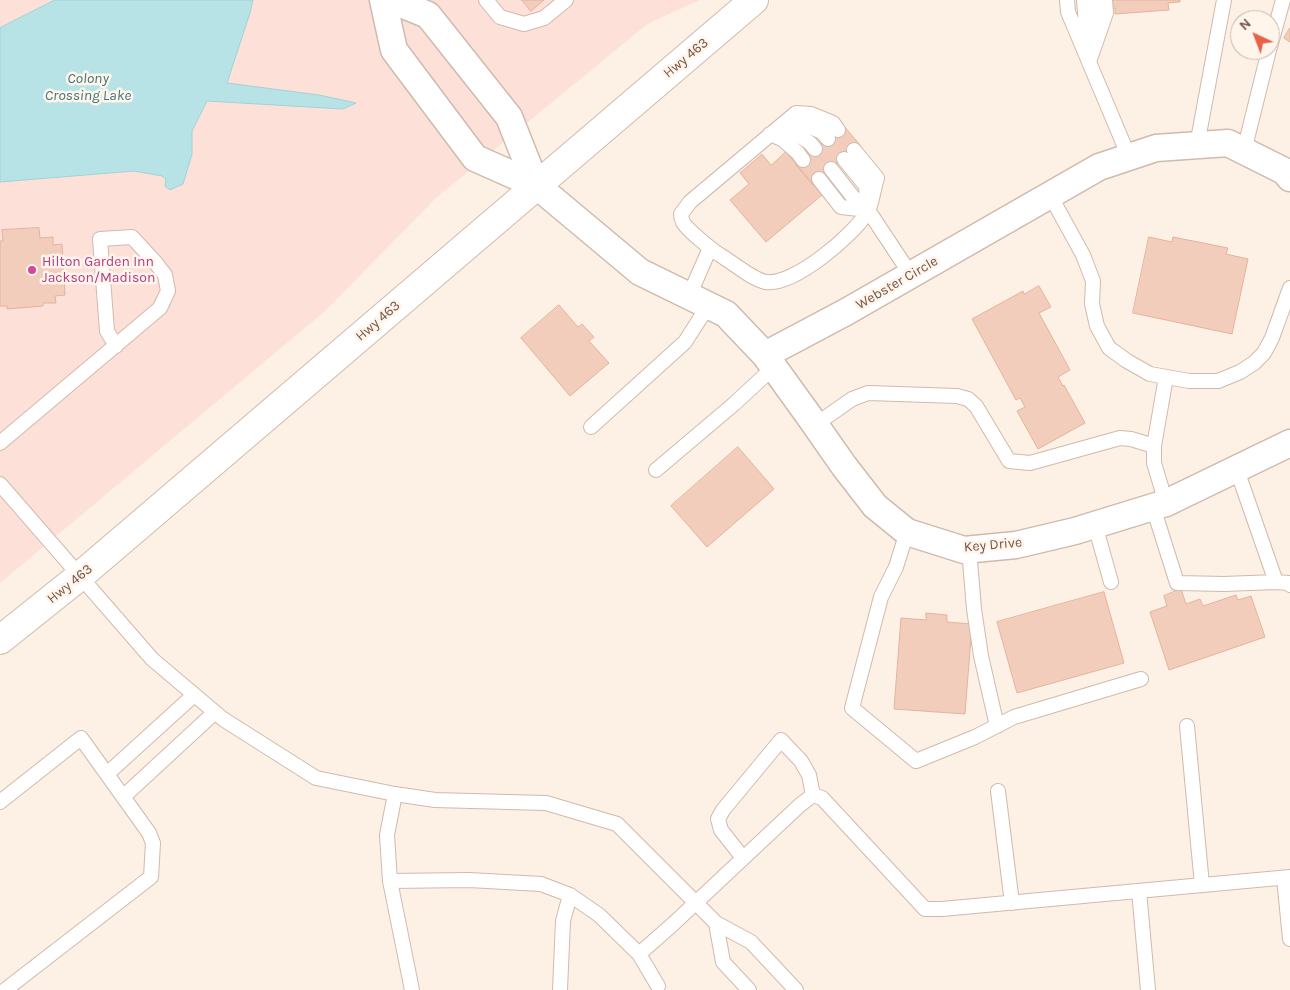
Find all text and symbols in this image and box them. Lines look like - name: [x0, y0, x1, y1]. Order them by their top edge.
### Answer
- north arrow: [1230, 10, 1280, 60]
- text: N: [1236, 15, 1255, 34]
- street label: Hwy 463: [660, 34, 712, 82]
- water label: Colony Crossing Lake: [45, 70, 131, 105]
- street label: Webster Circle: [853, 253, 941, 313]
- place label: Hilton Garden Inn Jackson/Madison: [42, 254, 155, 286]
- marker: Hilton Garden Inn Jackson/Madison: [26, 264, 38, 276]
- street label: Hwy 463: [352, 297, 404, 345]
- street label: Key Drive: [963, 534, 1023, 556]
- street label: Hwy 463: [44, 561, 96, 607]

